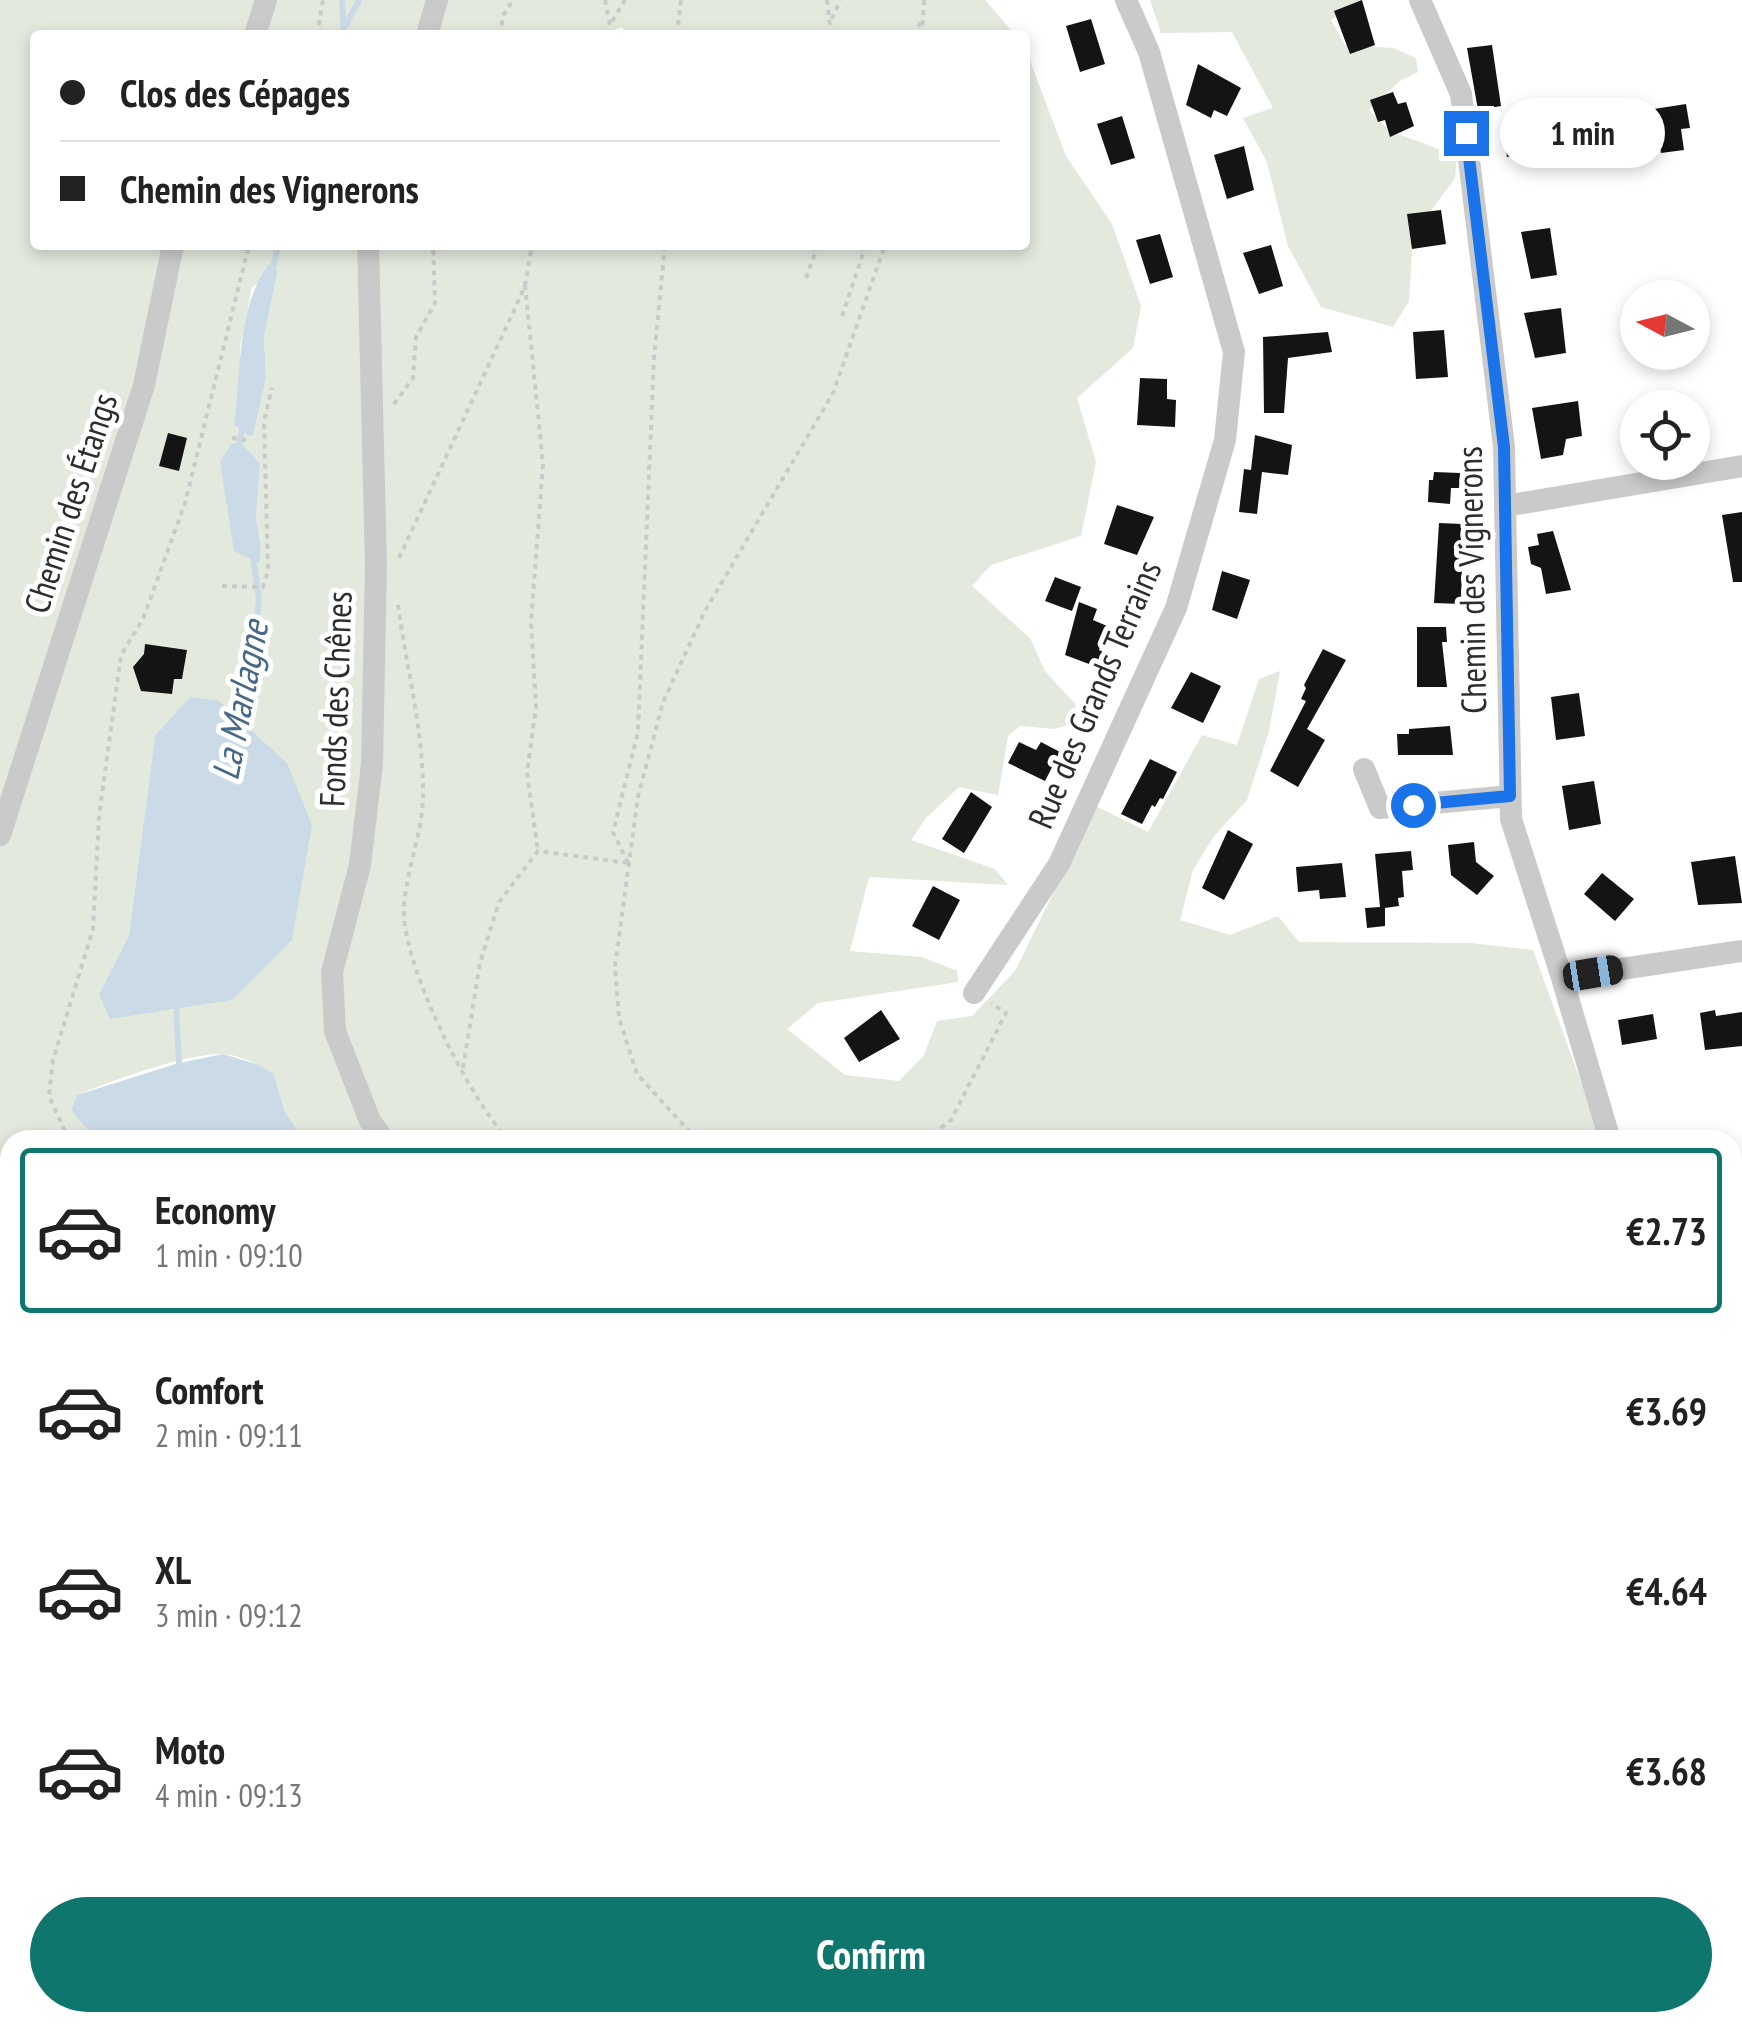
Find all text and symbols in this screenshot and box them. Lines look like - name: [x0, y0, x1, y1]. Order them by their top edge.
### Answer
- text: Clos des Cépages: [120, 68, 350, 117]
- callout: 1 min: [1501, 98, 1666, 168]
- route end: [1444, 111, 1489, 156]
- text: 1 min: [1550, 112, 1615, 154]
- text: Chemin des Vignerons: [120, 164, 419, 213]
- north arrow: [1620, 280, 1710, 370]
- map controls: [1620, 280, 1710, 480]
- street label: Chemin des Étangs: [13, 387, 127, 619]
- button: locate: [1620, 390, 1710, 480]
- street label: Chemin des Vignerons: [1446, 446, 1496, 714]
- street label: Rue des Grands Terrains: [1017, 553, 1171, 835]
- street label: Fonds des Chênes: [308, 590, 362, 808]
- water label: La Marlagne: [200, 614, 279, 784]
- route start: [1391, 783, 1436, 828]
- car: [1561, 953, 1625, 993]
- text: Economy: [155, 1185, 275, 1234]
- icon: car: [35, 1186, 125, 1276]
- text: €2.73: [1626, 1206, 1707, 1255]
- text: 1 min · 09:10: [155, 1234, 303, 1276]
- text: Comfort: [155, 1365, 264, 1414]
- icon: car: [35, 1366, 125, 1456]
- text: €3.69: [1626, 1386, 1707, 1435]
- text: 2 min · 09:11: [155, 1414, 303, 1456]
- text: XL: [155, 1545, 191, 1594]
- icon: car: [35, 1546, 125, 1636]
- text: €4.64: [1626, 1566, 1707, 1615]
- text: 3 min · 09:12: [155, 1594, 303, 1636]
- text: Moto: [155, 1725, 225, 1774]
- icon: car: [35, 1726, 125, 1816]
- text: €3.68: [1626, 1746, 1707, 1795]
- text: 4 min · 09:13: [155, 1774, 303, 1816]
- button: Confirm: [30, 1897, 1712, 2012]

